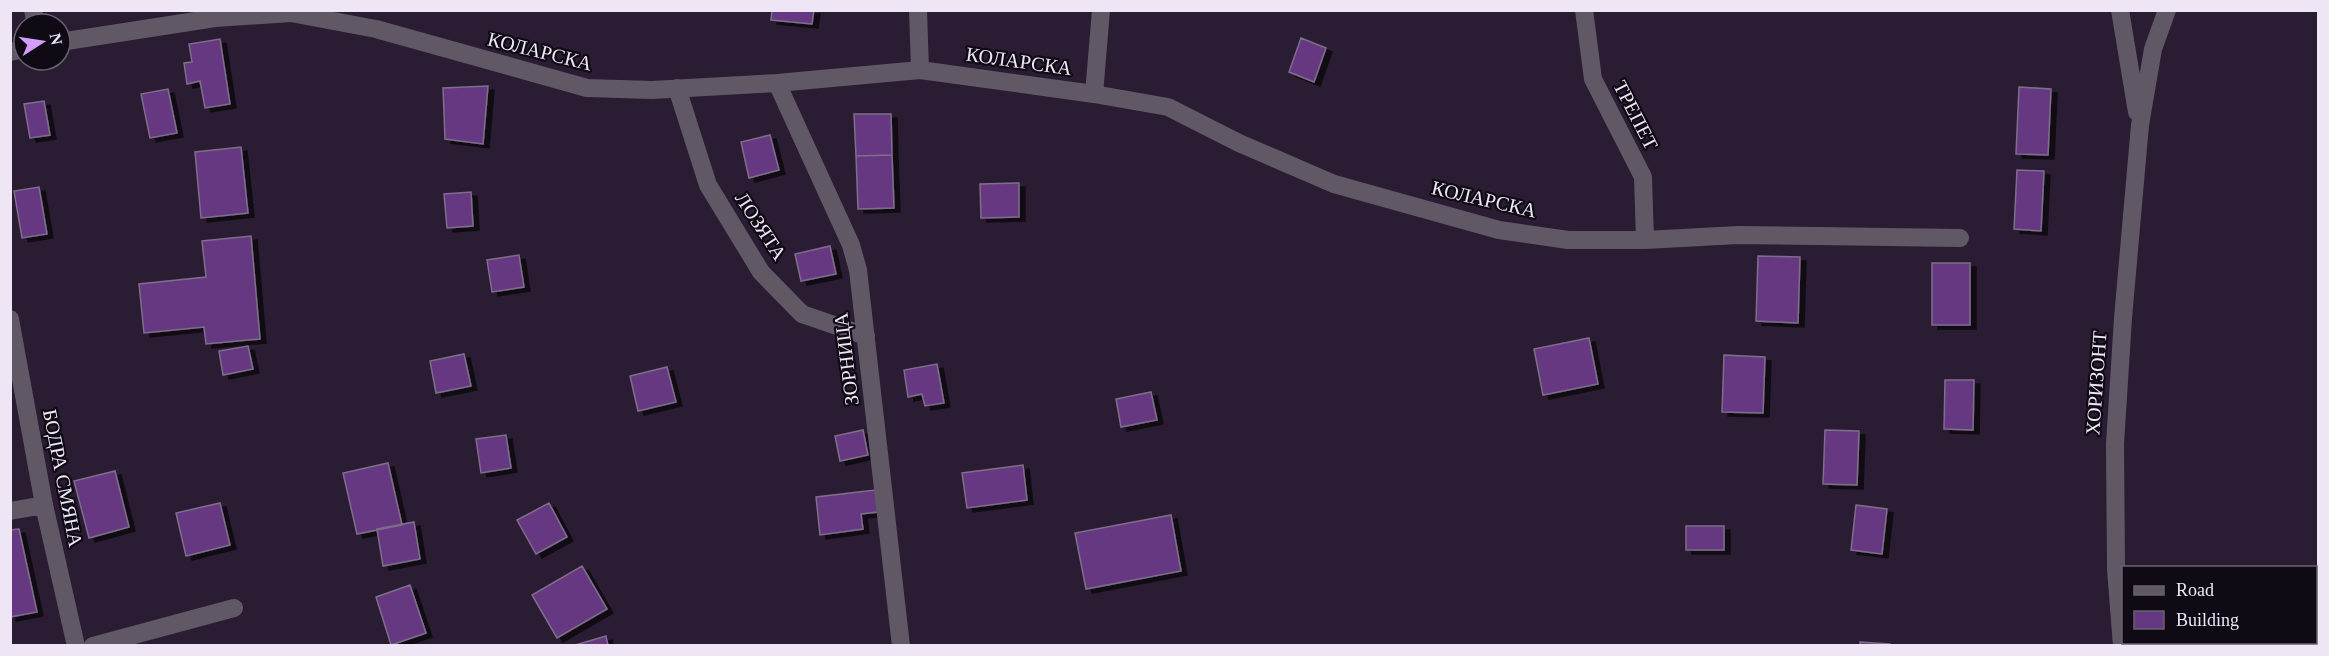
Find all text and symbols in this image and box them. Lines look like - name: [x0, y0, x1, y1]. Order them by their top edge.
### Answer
- north arrow: [12, 12, 72, 72]
- street label: КОЛАРСКА: [486, 27, 595, 75]
- text: N: [47, 32, 66, 47]
- street label: КОЛАРСКА: [965, 43, 1074, 79]
- street label: ТРЕПЕТ: [1609, 77, 1663, 153]
- street label: КОЛАРСКА: [1429, 176, 1539, 222]
- street label: ЛОЗЯТА: [731, 188, 791, 264]
- street label: ЗОРНИЦА: [829, 311, 864, 407]
- street label: ХОРИЗОНТ: [2081, 330, 2111, 436]
- street label: БОДРА СМЯНА: [38, 407, 87, 549]
- legend: [2122, 566, 2317, 644]
- text: Road: [2176, 580, 2214, 600]
- text: Building: [2176, 610, 2239, 630]

